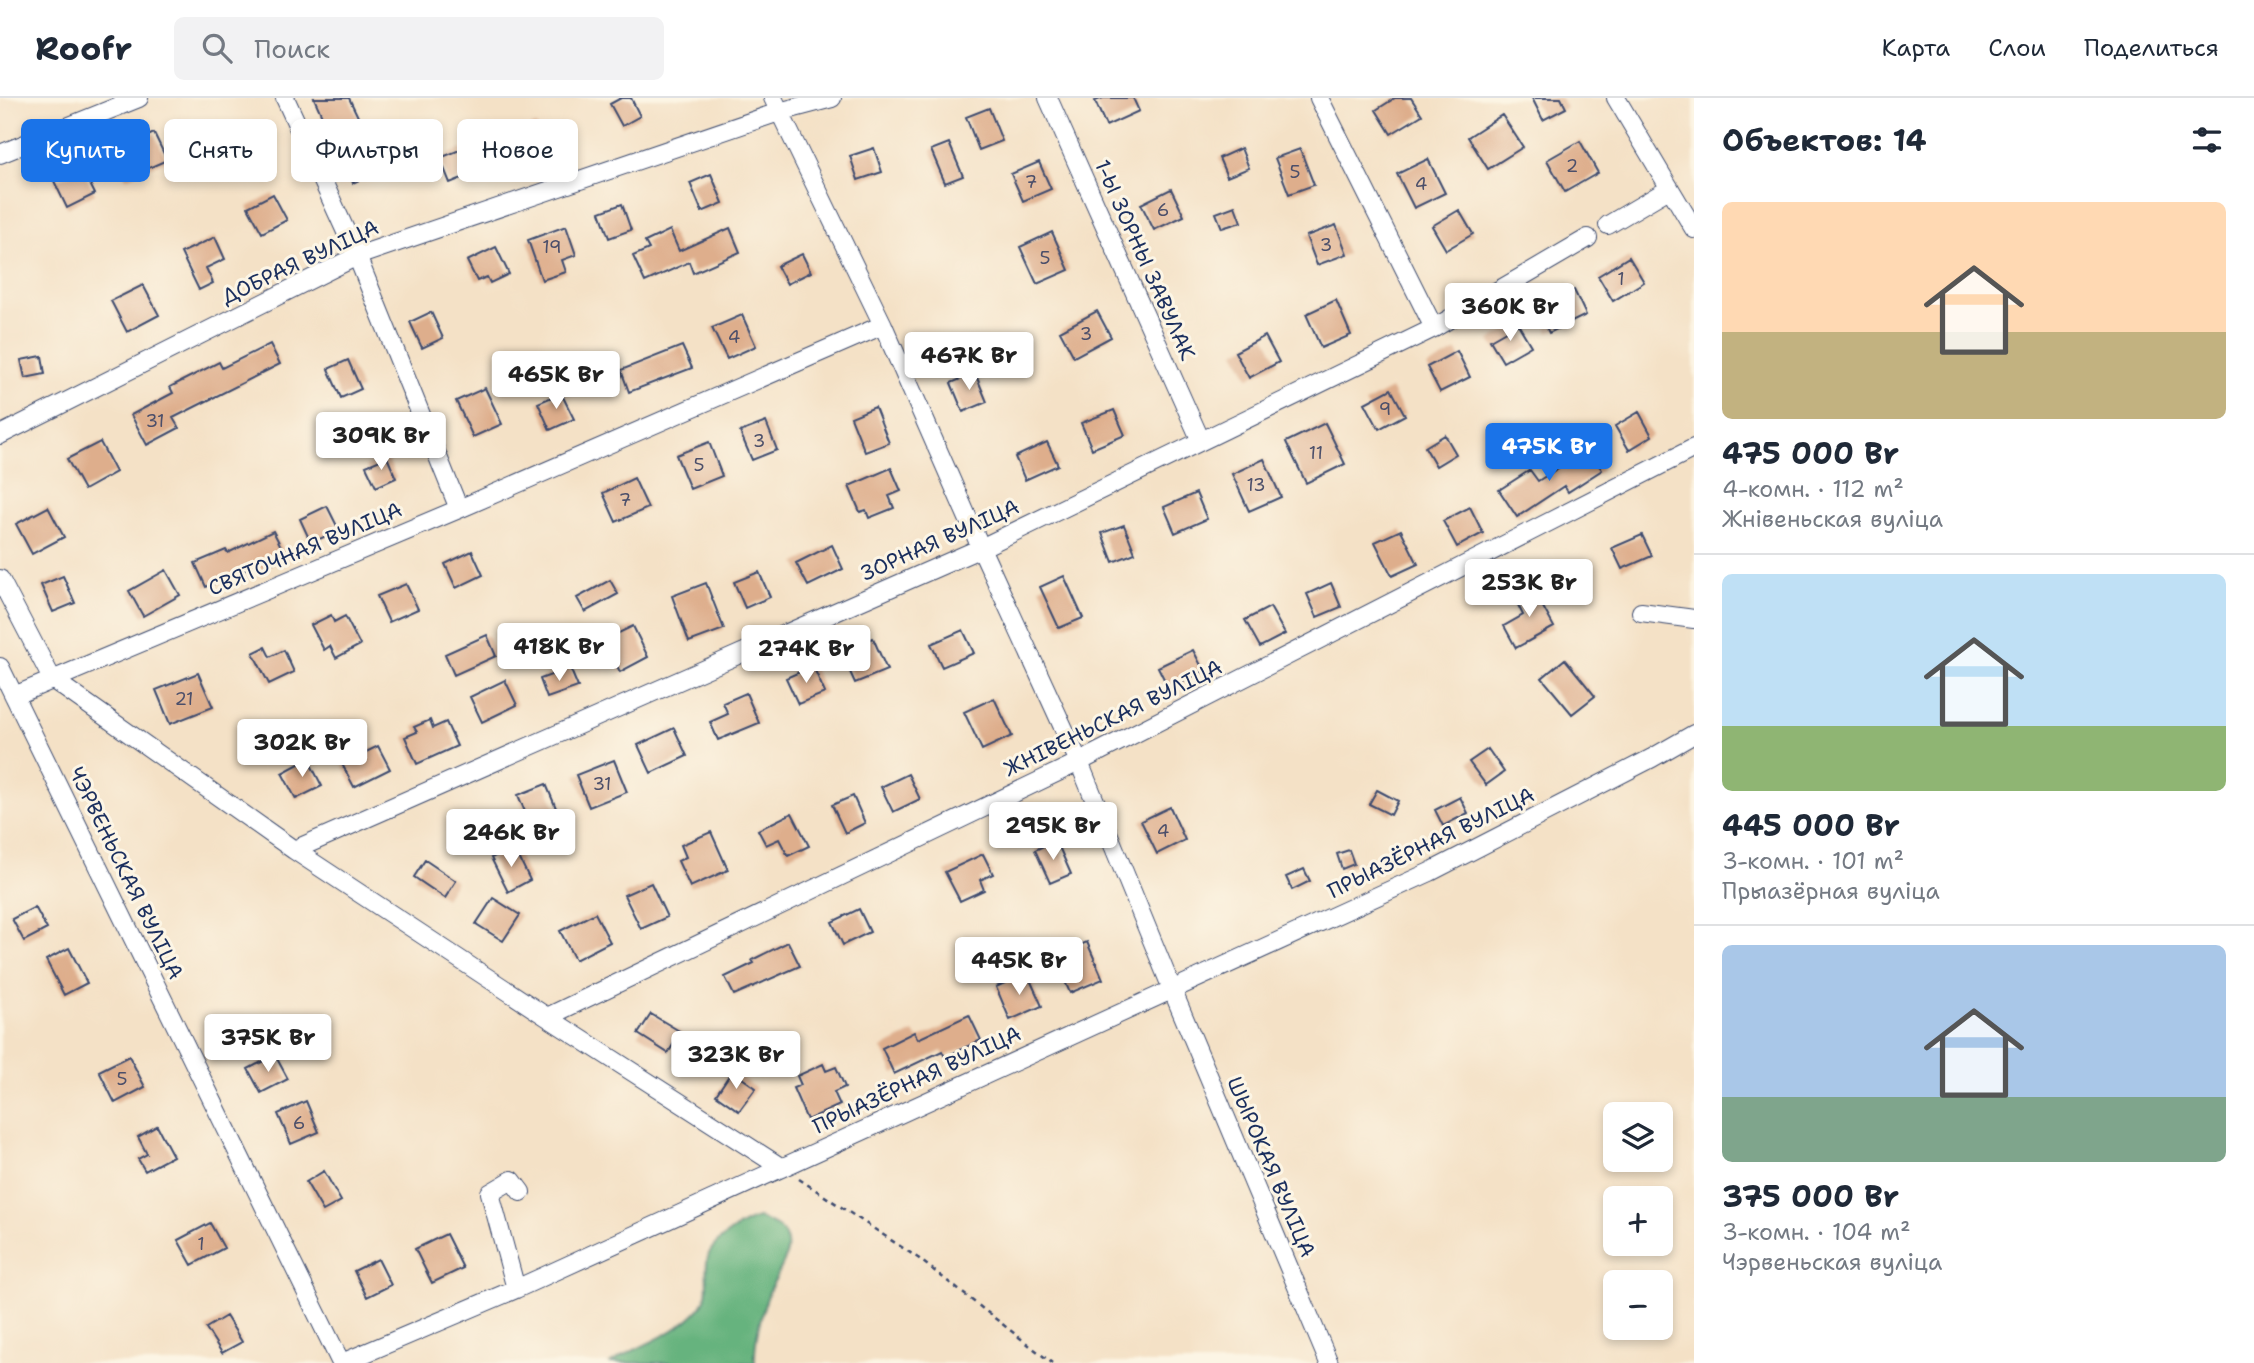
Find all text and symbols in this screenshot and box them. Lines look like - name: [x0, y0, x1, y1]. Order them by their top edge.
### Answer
- search box: [174, 17, 664, 80]
- text: Roofr: [35, 26, 132, 71]
- icon: search: [198, 29, 236, 67]
- text: Поиск: [254, 31, 330, 66]
- text: Карта: [1882, 32, 1950, 64]
- text: Слои: [1988, 32, 2046, 64]
- text: Поделиться: [2084, 32, 2219, 64]
- chip: Купить: [21, 119, 150, 182]
- chip: Снять: [164, 119, 277, 182]
- chip: Фильтры: [291, 119, 443, 182]
- chip: Новое: [457, 119, 578, 182]
- text: Объектов: 14: [1722, 120, 1927, 161]
- icon: filters: [2188, 121, 2226, 159]
- house number: 2: [1566, 154, 1578, 178]
- street label: 1-Ы ЗОРНЫ ЗАВУЛАК: [1088, 155, 1202, 365]
- house number: 5: [1289, 160, 1301, 184]
- house number: 7: [1025, 170, 1037, 194]
- house number: 4: [1415, 172, 1427, 196]
- house number: 6: [1157, 198, 1169, 222]
- street label: ДОБРАЯ ВУЛІЦА: [217, 213, 383, 311]
- house number: 3: [1320, 233, 1332, 257]
- house number: 19: [542, 235, 562, 259]
- house number: 5: [1039, 246, 1051, 270]
- icon: home: [1911, 247, 2037, 373]
- house number: 1: [1617, 267, 1625, 291]
- pin: 360K Br: [1445, 284, 1575, 343]
- text: 360K Br: [1461, 291, 1559, 321]
- house number: 3: [1080, 322, 1092, 346]
- house number: 4: [728, 325, 740, 349]
- pin: 467K Br: [904, 332, 1034, 392]
- text: 467K Br: [921, 340, 1017, 370]
- pin: 465K Br: [491, 352, 621, 411]
- text: 465K Br: [508, 359, 604, 389]
- house number: 9: [1379, 397, 1391, 421]
- house number: 31: [145, 409, 165, 433]
- pin: 309K Br: [316, 412, 446, 472]
- text: 309K Br: [332, 420, 430, 450]
- pin: 475K Br: [1484, 424, 1614, 483]
- house number: 3: [753, 429, 765, 453]
- text: 475K Br: [1501, 431, 1597, 461]
- text: 475 000 Br: [1722, 433, 1899, 474]
- house number: 11: [1309, 441, 1323, 465]
- house number: 5: [693, 453, 705, 477]
- house number: 13: [1246, 473, 1266, 497]
- text: 4-комн. · 112 m²: [1722, 474, 1904, 504]
- house number: 7: [619, 488, 631, 512]
- street label: ЗОРНАЯ ВУЛІЦА: [856, 493, 1024, 587]
- street label: СВЯТОЧНАЯ ВУЛІЦА: [204, 495, 406, 603]
- text: Жнівеньская вуліца: [1722, 504, 1943, 534]
- pin: 253K Br: [1464, 560, 1594, 619]
- text: 253K Br: [1481, 567, 1577, 597]
- icon: home: [1911, 619, 2037, 745]
- pin: 418K Br: [494, 624, 624, 683]
- pin: 274K Br: [741, 626, 871, 685]
- text: 418K Br: [513, 631, 605, 661]
- text: 274K Br: [757, 633, 855, 663]
- street label: ЖНІВЕНЬСКАЯ ВУЛІЦА: [999, 653, 1227, 783]
- house number: 21: [174, 687, 194, 711]
- pin: 302K Br: [237, 720, 367, 779]
- text: 302K Br: [253, 727, 351, 757]
- street label: ЧЭРВЕНЬСКАЯ ВУЛІЦА: [62, 762, 190, 984]
- house number: 31: [592, 772, 612, 796]
- street label: ПРЫАЗЁРНАЯ ВУЛІЦА: [1323, 781, 1539, 905]
- pin: 295K Br: [988, 802, 1118, 862]
- text: 445 000 Br: [1722, 805, 1900, 846]
- pin: 246K Br: [446, 810, 576, 869]
- text: 295K Br: [1005, 810, 1101, 840]
- text: 246K Br: [462, 817, 560, 847]
- house number: 4: [1157, 819, 1169, 843]
- text: 3-комн. · 101 m²: [1722, 846, 1904, 876]
- text: Прыазёрная вуліца: [1722, 876, 1940, 906]
- pin: 445K Br: [954, 937, 1084, 997]
- text: 445K Br: [971, 945, 1067, 975]
- icon: home: [1911, 990, 2037, 1116]
- pin: 375K Br: [203, 1014, 333, 1074]
- street label: ПРЫАЗЁРНАЯ ВУЛІЦА: [808, 1019, 1026, 1141]
- text: 375K Br: [220, 1022, 316, 1052]
- pin: 323K Br: [671, 1032, 801, 1091]
- text: 323K Br: [687, 1039, 785, 1069]
- house number: 5: [116, 1067, 128, 1091]
- street label: ШЫРОКАЯ ВУЛІЦА: [1220, 1072, 1322, 1262]
- map controls: [1603, 1102, 1673, 1340]
- button: layers: [1603, 1102, 1673, 1172]
- house number: 6: [293, 1111, 305, 1135]
- text: 375 000 Br: [1722, 1176, 1899, 1217]
- button: +: [1603, 1186, 1673, 1256]
- text: 3-комн. · 104 m²: [1722, 1217, 1911, 1247]
- house number: 1: [197, 1232, 205, 1256]
- text: Чэрвеньская вуліца: [1722, 1247, 1942, 1277]
- button: −: [1603, 1270, 1673, 1340]

